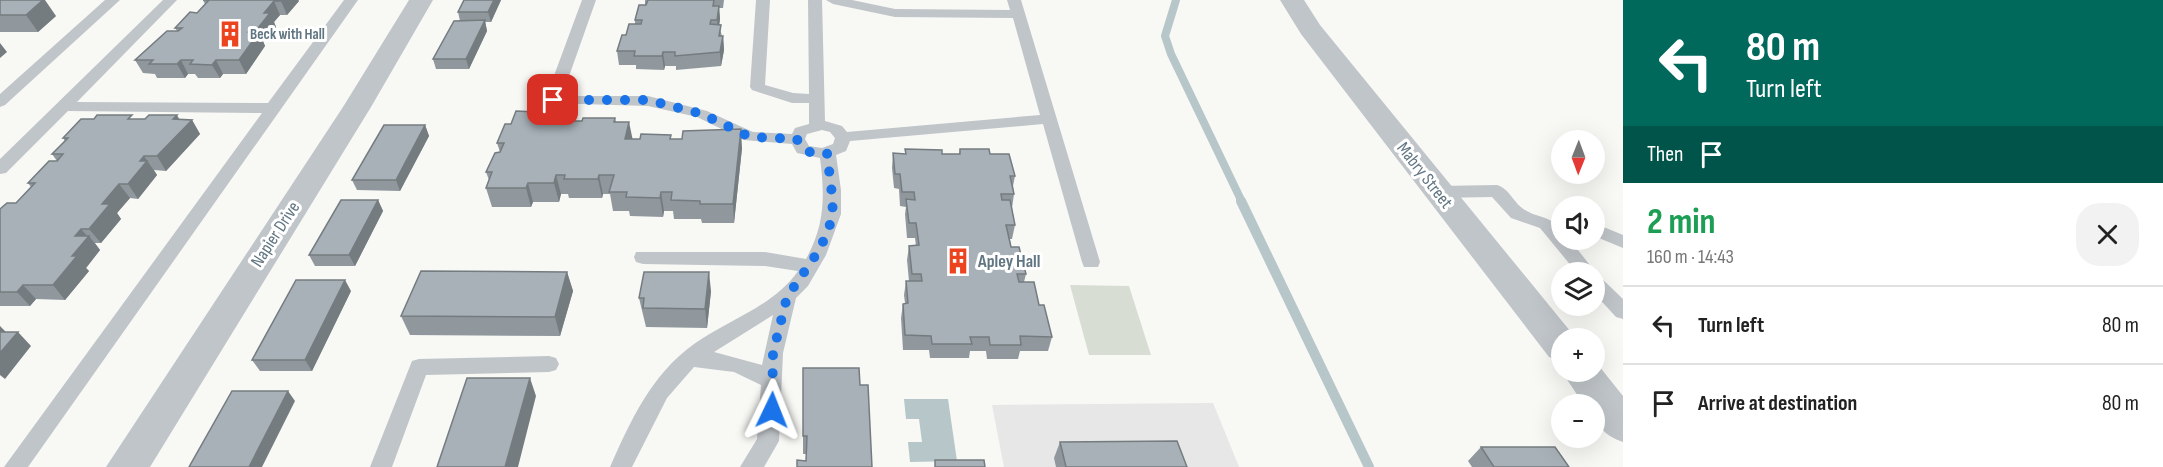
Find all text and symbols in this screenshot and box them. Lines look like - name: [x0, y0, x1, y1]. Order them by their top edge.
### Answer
- building icon: Beck with Hall: [215, 19, 245, 49]
- text: 80 m: [1746, 22, 1820, 73]
- icon: left: [1647, 24, 1725, 102]
- place label: Beck with Hall: [250, 25, 325, 44]
- text: Turn left: [1746, 73, 1822, 105]
- pin: [527, 74, 578, 125]
- icon: arrive: [536, 83, 569, 116]
- north arrow: [1551, 130, 1605, 184]
- map controls: [1551, 130, 1605, 448]
- street label: Mabry Street: [1392, 138, 1457, 213]
- icon: arrive: [1695, 138, 1728, 171]
- text: Then: [1647, 141, 1683, 168]
- button: sound: [1551, 196, 1605, 250]
- street label: Napier Drive: [247, 198, 304, 271]
- text: 2 min: [1647, 201, 1716, 244]
- button: close: [2076, 203, 2139, 266]
- text: 160 m · 14:43: [1647, 245, 1734, 269]
- building icon: Apley Hall: [943, 246, 973, 276]
- place label: Apley Hall: [977, 251, 1040, 272]
- button: layers: [1551, 262, 1605, 316]
- icon: left: [1647, 309, 1680, 342]
- text: Turn left: [1698, 312, 1764, 339]
- text: 80 m: [2102, 312, 2139, 339]
- button: +: [1551, 328, 1605, 382]
- position arrow: [740, 378, 804, 442]
- icon: arrive: [1647, 387, 1680, 420]
- text: Arrive at destination: [1698, 390, 1857, 417]
- text: 80 m: [2102, 390, 2139, 417]
- button: −: [1551, 394, 1605, 448]

